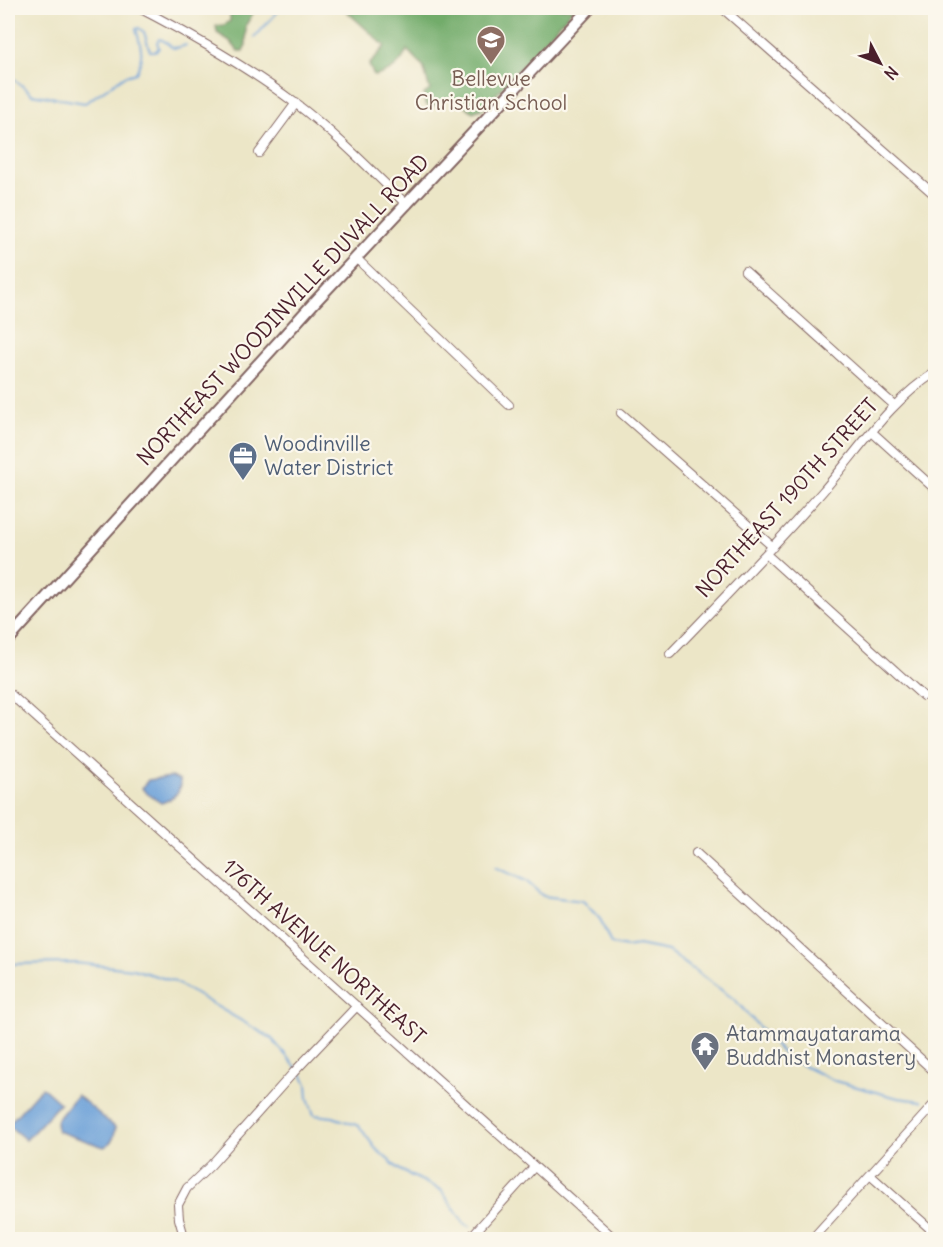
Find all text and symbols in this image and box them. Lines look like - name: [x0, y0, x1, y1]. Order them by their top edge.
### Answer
- school or university icon: Bellevue Christian School: [475, 24, 507, 66]
- north arrow: [850, 33, 910, 93]
- text: N: [880, 62, 902, 84]
- place label: Bellevue Christian School: [415, 65, 567, 116]
- street label: NORTHEAST WOODINVILLE DUVALL ROAD: [131, 148, 434, 471]
- street label: NORTHEAST 190TH STREET: [690, 392, 883, 603]
- place label: Woodinville Water District: [264, 430, 393, 481]
- office icon: Woodinville Water District: [227, 440, 259, 482]
- street label: 176TH AVENUE NORTHEAST: [217, 853, 432, 1050]
- place label: Atammayatarama Buddhist Monastery: [726, 1020, 916, 1071]
- temple icon: Atammayatarama Buddhist Monastery: [689, 1030, 721, 1072]

